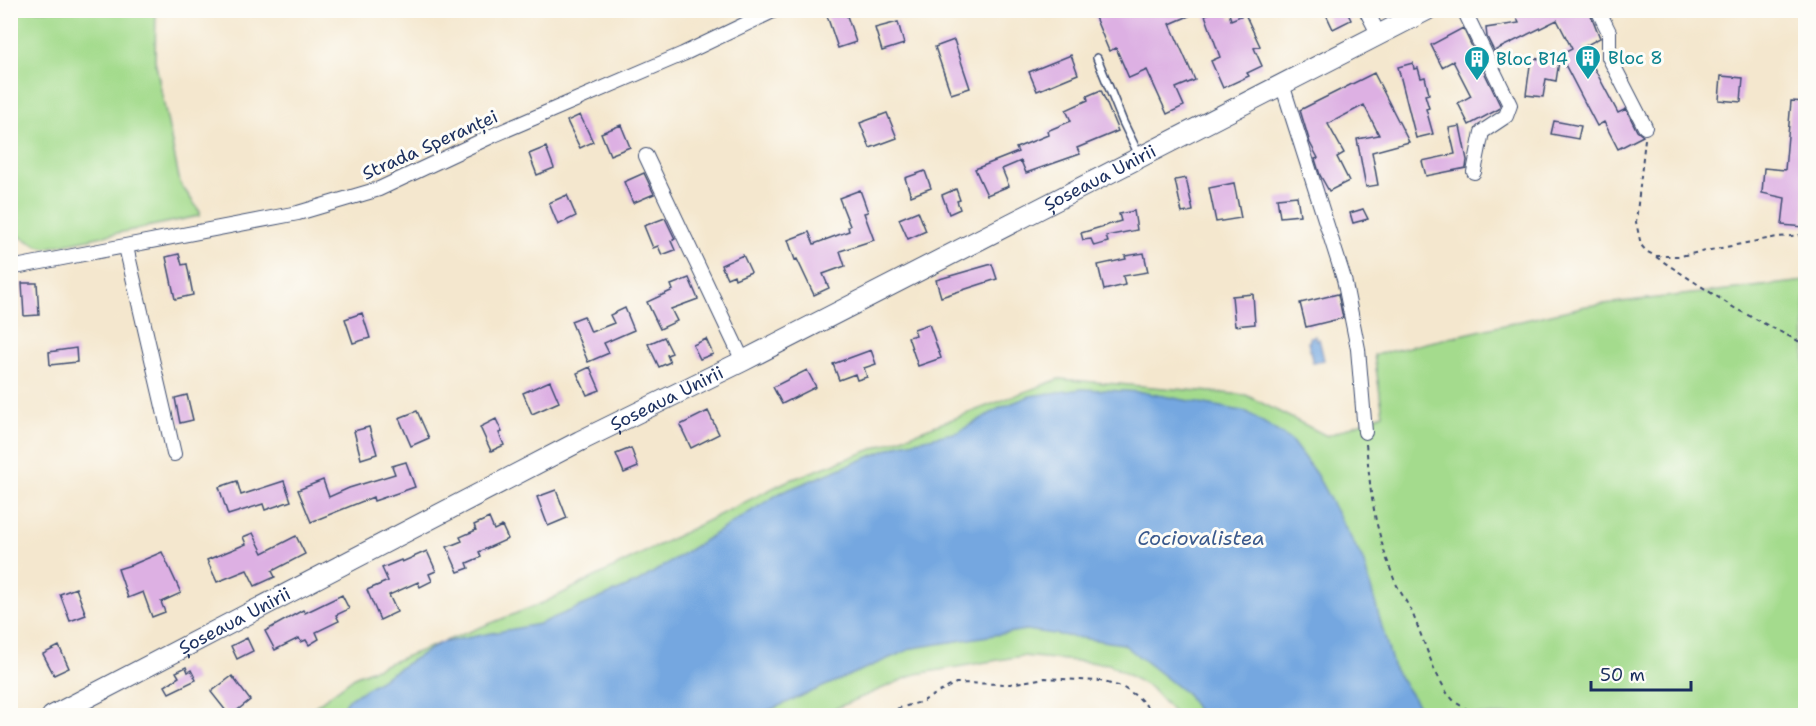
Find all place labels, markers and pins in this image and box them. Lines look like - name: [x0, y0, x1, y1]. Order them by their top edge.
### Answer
- building icon: Bloc 8: [1573, 43, 1603, 81]
- building icon: Bloc B14: [1462, 44, 1492, 82]
- place label: Bloc 8: [1608, 46, 1663, 70]
- place label: Bloc B14: [1496, 47, 1568, 71]

